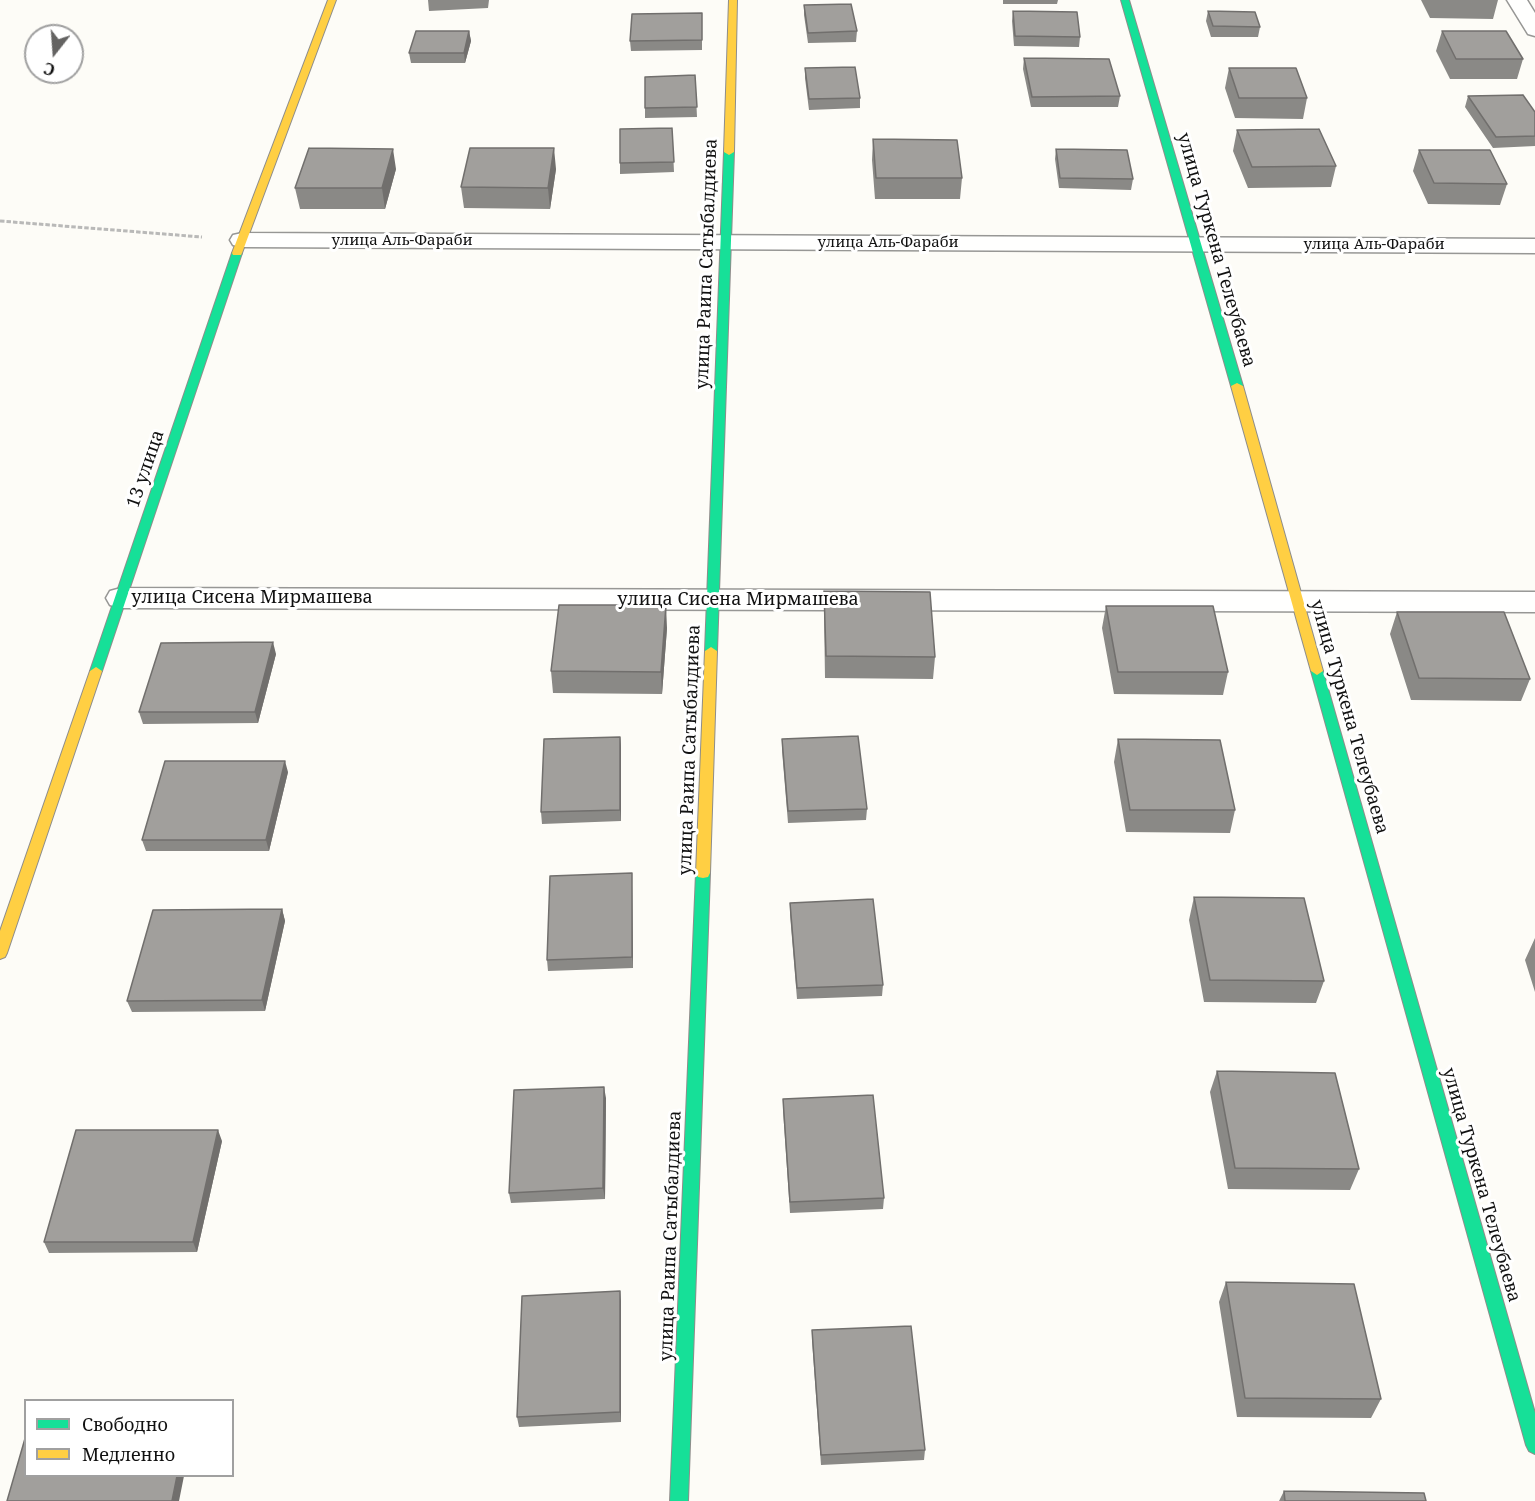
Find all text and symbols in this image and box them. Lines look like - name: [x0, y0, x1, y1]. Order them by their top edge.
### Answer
- north arrow: [24, 24, 84, 84]
- text: С: [41, 57, 58, 81]
- street label: улица Туркена Телеубаева: [1172, 130, 1260, 370]
- street label: улица Раипа Сатыбалдиева: [692, 138, 722, 390]
- street label: улица Аль-Фараби: [331, 232, 473, 250]
- street label: улица Аль-Фараби: [817, 234, 959, 252]
- street label: улица Аль-Фараби: [1303, 236, 1445, 254]
- street label: 13 улица: [123, 427, 169, 511]
- street label: улица Сисена Мирмашева: [131, 587, 373, 609]
- street label: улица Сисена Мирмашева: [617, 589, 859, 611]
- street label: улица Туркена Телеубаева: [1305, 597, 1393, 837]
- street label: улица Раипа Сатыбалдиева: [675, 624, 705, 876]
- street label: улица Туркена Телеубаева: [1437, 1065, 1525, 1305]
- street label: улица Раипа Сатыбалдиева: [656, 1110, 686, 1362]
- legend: [24, 1399, 234, 1477]
- text: Свободно: [82, 1412, 168, 1436]
- text: Медленно: [82, 1442, 175, 1466]

